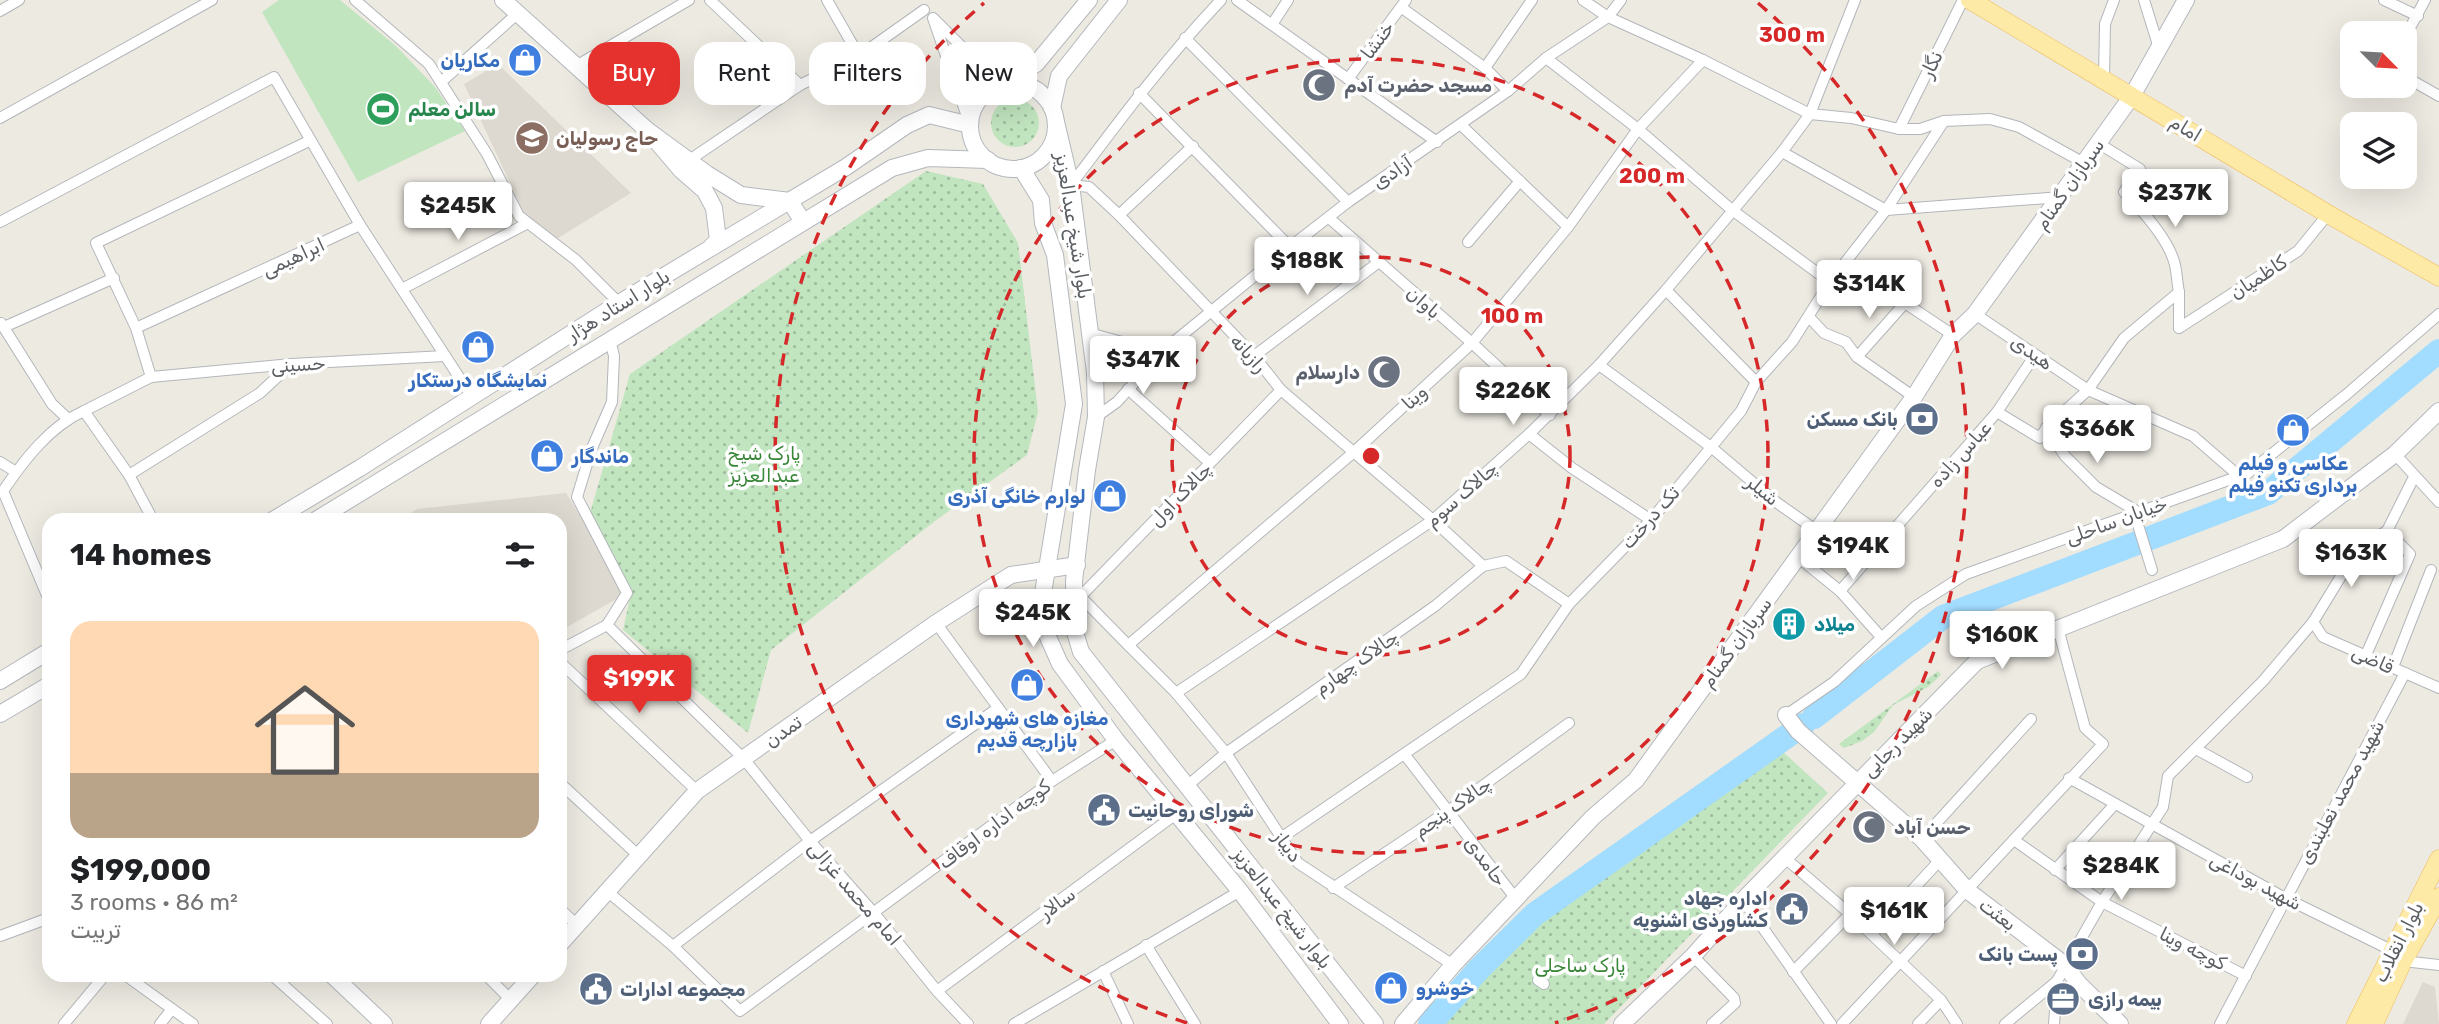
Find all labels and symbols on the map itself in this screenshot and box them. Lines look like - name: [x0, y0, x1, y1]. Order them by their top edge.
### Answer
- street label: خنشا: [1356, 17, 1399, 64]
- north arrow: [2340, 21, 2417, 98]
- text: 300 m: [1759, 22, 1825, 47]
- shop icon: مکاریان: [506, 41, 544, 79]
- street label: نگار: [1915, 47, 1948, 82]
- place label: مکاریان: [441, 49, 500, 72]
- mosque icon: مسجد حضرت آدم: [1300, 66, 1338, 104]
- place label: مسجد حضرت آدم: [1344, 74, 1492, 99]
- sports icon: سالن معلم: [364, 90, 402, 128]
- place label: سالن معلم: [408, 98, 496, 122]
- street label: امام: [2165, 110, 2206, 148]
- school or university icon: حاج رسولیان: [513, 119, 551, 157]
- place label: حاج رسولیان: [556, 127, 658, 152]
- street label: سربازان گمنام: [2030, 134, 2110, 235]
- street label: بلوار شیخ عبدالعزیز: [1048, 151, 1096, 301]
- street label: آزادی: [1368, 151, 1417, 194]
- text: 200 m: [1619, 163, 1685, 188]
- pin: $237K: [2126, 170, 2224, 229]
- pin: $245K: [409, 182, 507, 242]
- street label: ابراهیمی: [258, 233, 328, 282]
- pin: $188K: [1258, 238, 1356, 297]
- street label: کاظمیان: [2225, 250, 2291, 304]
- pin: $314K: [1820, 260, 1918, 320]
- street label: بلوار استاد هژار: [562, 265, 674, 347]
- street label: باوان: [1402, 281, 1446, 324]
- text: 100 m: [1481, 303, 1543, 328]
- shop icon: نمایشگاه درستکار: [459, 328, 497, 366]
- street label: رازیانه: [1225, 329, 1272, 377]
- street label: هیدی: [2006, 330, 2057, 375]
- pin: $347K: [1094, 336, 1192, 396]
- street label: حسینی: [270, 351, 326, 378]
- mosque icon: دارسلام: [1365, 353, 1403, 391]
- place label: دارسلام: [1295, 361, 1360, 386]
- pin: $226K: [1464, 368, 1562, 427]
- place label: نمایشگاه درستکار: [408, 369, 547, 392]
- street label: وینا: [1397, 380, 1432, 415]
- bank icon: بانک مسکن: [1903, 400, 1941, 438]
- pin: $366K: [2048, 406, 2146, 465]
- place label: بانک مسکن: [1807, 408, 1898, 431]
- shop icon: عکاسی و فیلم برداری تکنو فیلم: [2274, 411, 2312, 449]
- street label: عباس زاده: [1925, 416, 1996, 492]
- shop icon: ماندگار: [528, 437, 566, 475]
- park label: پارک شیخ عبدالعزیز: [727, 442, 801, 487]
- centre of rings: [1359, 444, 1383, 468]
- place label: ماندگار: [571, 445, 629, 468]
- place label: عکاسی و فیلم برداری تکنو فیلم: [2229, 452, 2357, 498]
- street label: چالاک سوم: [1421, 457, 1503, 533]
- street label: چالاک اول: [1144, 458, 1216, 531]
- street label: شیلر: [1741, 470, 1784, 510]
- shop icon: لوارم خانگی آذری: [1091, 477, 1129, 515]
- street label: تک درخت: [1616, 481, 1685, 554]
- place label: لوارم خانگی آذری: [948, 485, 1086, 510]
- street label: خیابان ساحلی: [2062, 491, 2170, 549]
- pin: $194K: [1804, 522, 1902, 582]
- pin: $163K: [2302, 530, 2400, 589]
- pin: $245K: [984, 590, 1082, 649]
- street label: سربازان گمنام: [1696, 593, 1778, 692]
- building icon: میلاد: [1770, 605, 1808, 643]
- pin: $160K: [1953, 612, 2051, 671]
- place label: میلاد: [1814, 613, 1855, 636]
- street label: چالاک چهارم: [1310, 625, 1403, 700]
- street label: قاضی: [2348, 640, 2397, 679]
- pin: $199K: [590, 656, 688, 715]
- shop icon: مغازه های شهرداری بازارچه قدیم: [1008, 666, 1046, 704]
- street label: شهید رجایی: [1857, 702, 1937, 782]
- place label: مغازه های شهرداری بازارچه قدیم: [946, 707, 1108, 753]
- street label: تمدن: [760, 710, 807, 752]
- street label: شهید محمد نعلبندی: [2294, 716, 2389, 868]
- street label: چالاک پنجم: [1409, 772, 1497, 844]
- street label: کوچه اداره اوقاف: [934, 774, 1055, 874]
- public building icon: شورای روحانیت: [1085, 791, 1123, 829]
- place label: شورای روحانیت: [1128, 799, 1254, 822]
- mosque icon: حسن آباد: [1850, 808, 1888, 846]
- place label: حسن آباد: [1894, 816, 1971, 839]
- street label: دیباز: [1268, 825, 1307, 867]
- street label: حامدی: [1459, 832, 1512, 891]
- street label: امام محمد غزالی: [802, 836, 906, 951]
- street label: بلوار شیخ عبدالعزیز: [1226, 842, 1337, 975]
- pin: $284K: [2072, 842, 2170, 902]
- street label: شهید بوداغی: [2206, 848, 2306, 915]
- street label: سالار: [1034, 883, 1080, 925]
- place label: اداره جهاد کشاورذی اشنویه: [1633, 887, 1768, 932]
- pin: $161K: [1845, 888, 1943, 947]
- public building icon: اداره جهاد کشاورذی اشنویه: [1773, 890, 1811, 928]
- street label: بعثت: [1975, 893, 2021, 936]
- street label: بلوار انقلاب: [2368, 898, 2429, 986]
- street label: کوچه وینا: [2155, 922, 2230, 975]
- bank icon: پست بانک: [2063, 935, 2101, 973]
- place label: پست بانک: [1978, 943, 2058, 968]
- park label: پارک ساحلی: [1534, 954, 1626, 979]
- shop icon: خوشرو: [1372, 969, 1410, 1007]
- public building icon: مجموعه ادارات: [577, 970, 615, 1008]
- place label: خوشرو: [1416, 977, 1474, 1000]
- place label: مجموعه ادارات: [620, 978, 746, 1001]
- office icon: بیمه رازی: [2044, 980, 2082, 1018]
- place label: بیمه رازی: [2088, 988, 2162, 1011]

